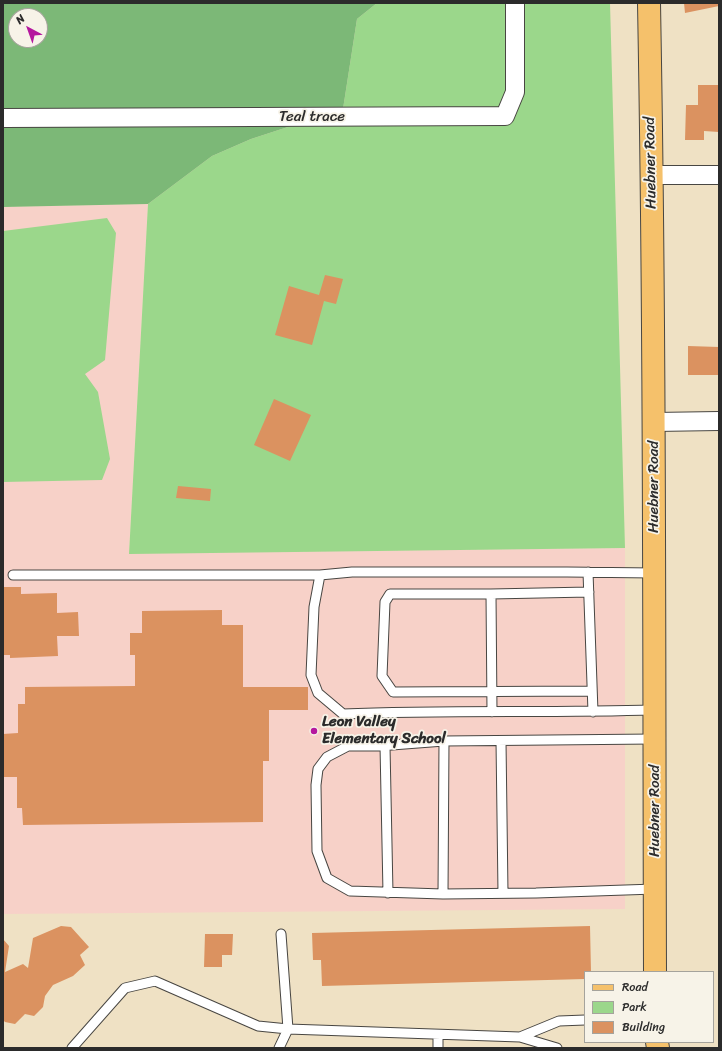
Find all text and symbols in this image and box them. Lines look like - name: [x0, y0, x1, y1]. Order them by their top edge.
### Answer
- north arrow: [8, 8, 48, 48]
- text: N: [11, 10, 30, 29]
- street label: Teal trace: [279, 108, 345, 126]
- street label: Huebner Road: [641, 117, 661, 209]
- street label: Huebner Road: [645, 441, 663, 533]
- place label: Leon Valley Elementary School: [322, 713, 446, 748]
- marker: Leon Valley Elementary School: [309, 726, 319, 736]
- street label: Huebner Road: [646, 765, 664, 857]
- legend: [584, 971, 714, 1043]
- text: Road: [622, 976, 648, 998]
- text: Park: [622, 996, 647, 1018]
- text: Building: [622, 1016, 665, 1038]

